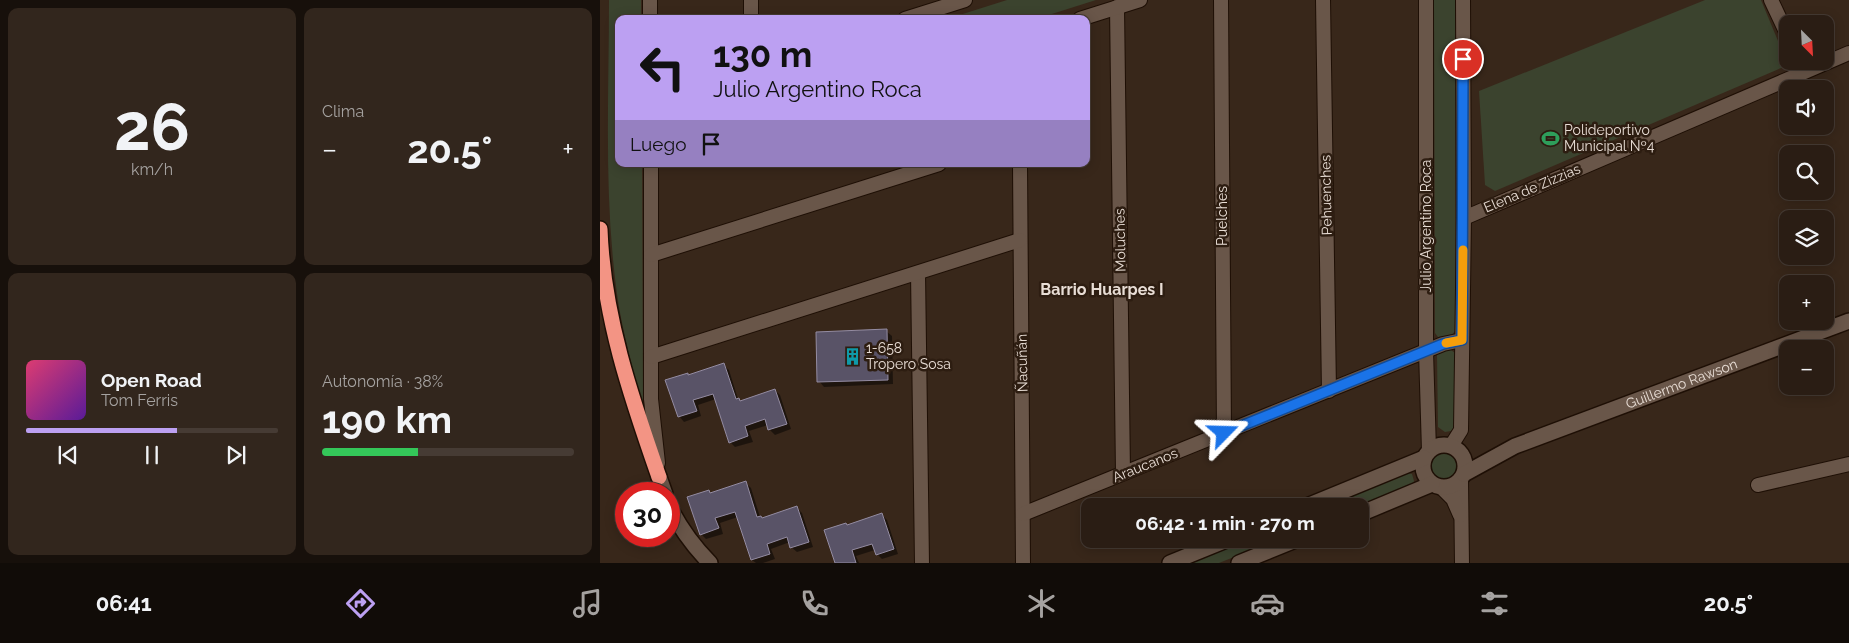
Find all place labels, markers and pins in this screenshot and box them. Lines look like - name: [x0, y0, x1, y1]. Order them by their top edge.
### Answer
- pin: [1442, 38, 1484, 80]
- place label: Polideportivo Municipal Nº4: [1564, 122, 1655, 154]
- sports icon: Polideportivo Municipal Nº4: [1540, 128, 1560, 148]
- place label: 1-658 Tropero Sosa: [866, 340, 951, 372]
- building icon: 1-658 Tropero Sosa: [842, 346, 862, 366]

